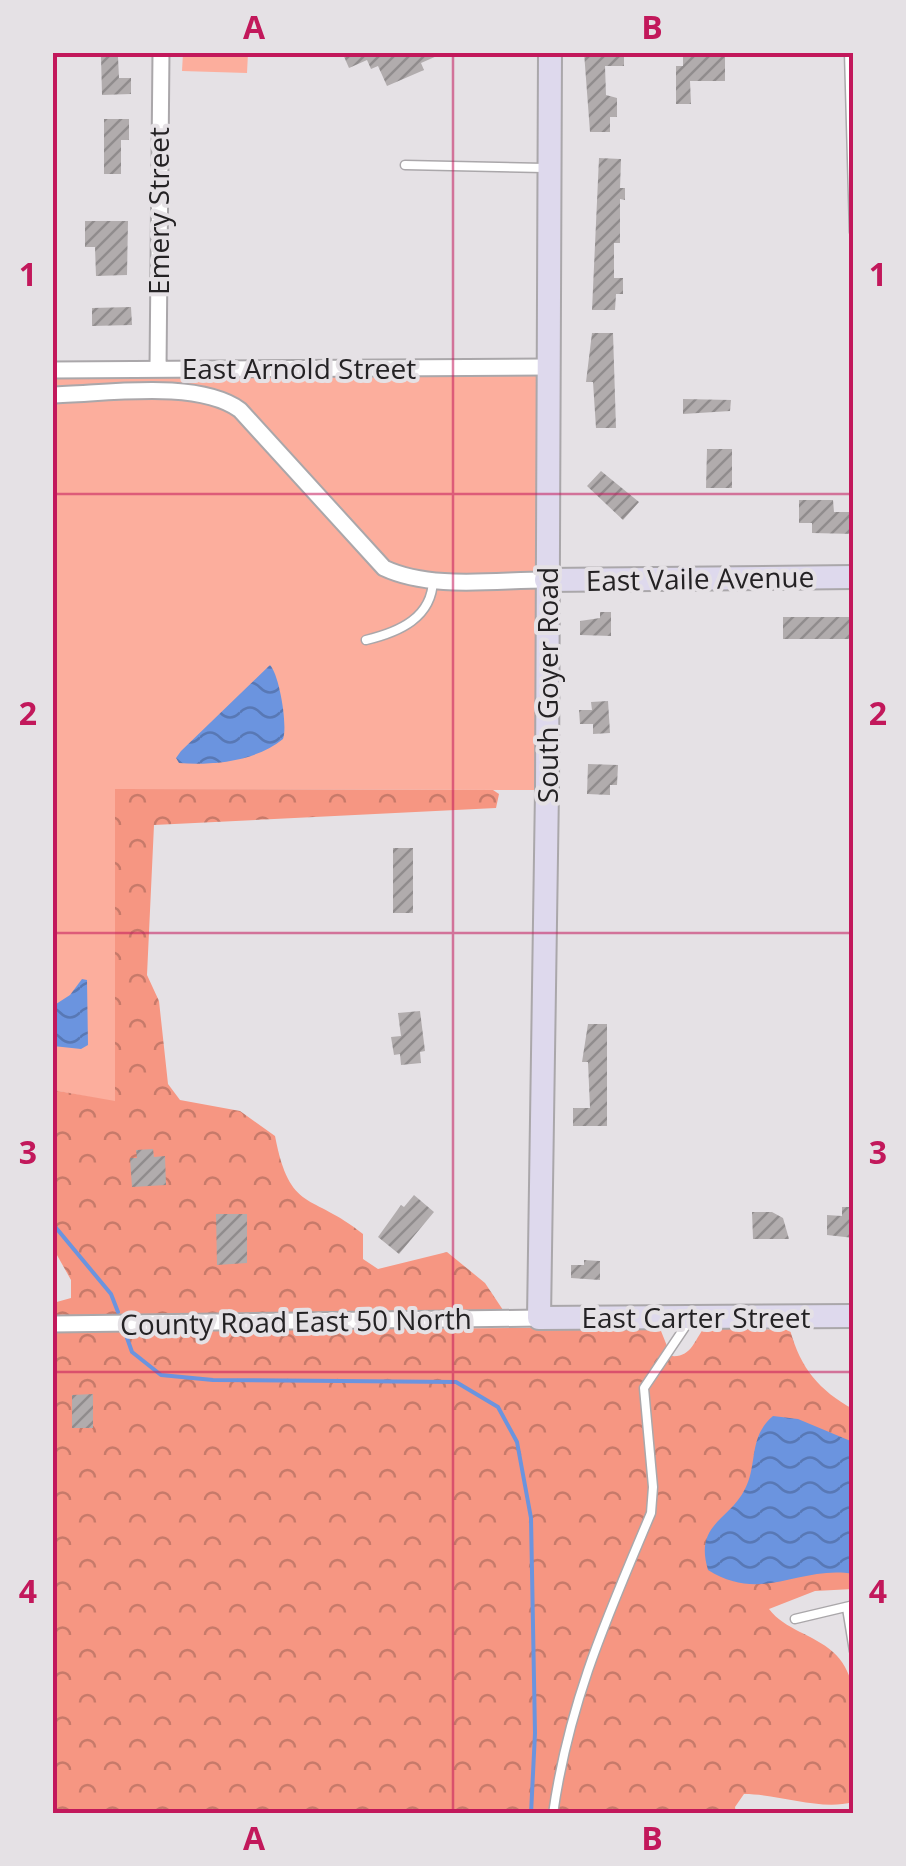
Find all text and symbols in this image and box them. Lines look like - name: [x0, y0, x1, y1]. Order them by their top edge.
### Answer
- text: A: [243, 5, 266, 48]
- text: B: [641, 5, 663, 48]
- street label: Emery Street: [139, 127, 177, 295]
- text: 1: [19, 252, 37, 295]
- text: 1: [869, 252, 887, 295]
- street label: East Arnold Street: [182, 349, 416, 387]
- street label: East Vaile Avenue: [585, 557, 815, 599]
- street label: South Goyer Road: [528, 567, 566, 803]
- text: 2: [19, 691, 37, 734]
- text: 2: [869, 691, 887, 734]
- text: 3: [19, 1130, 37, 1173]
- text: 3: [869, 1130, 887, 1173]
- street label: East Carter Street: [582, 1298, 811, 1336]
- street label: County Road East 50 North: [120, 1299, 472, 1343]
- text: 4: [19, 1569, 37, 1612]
- text: 4: [869, 1569, 887, 1612]
- text: A: [243, 1816, 266, 1859]
- text: B: [641, 1816, 663, 1859]

